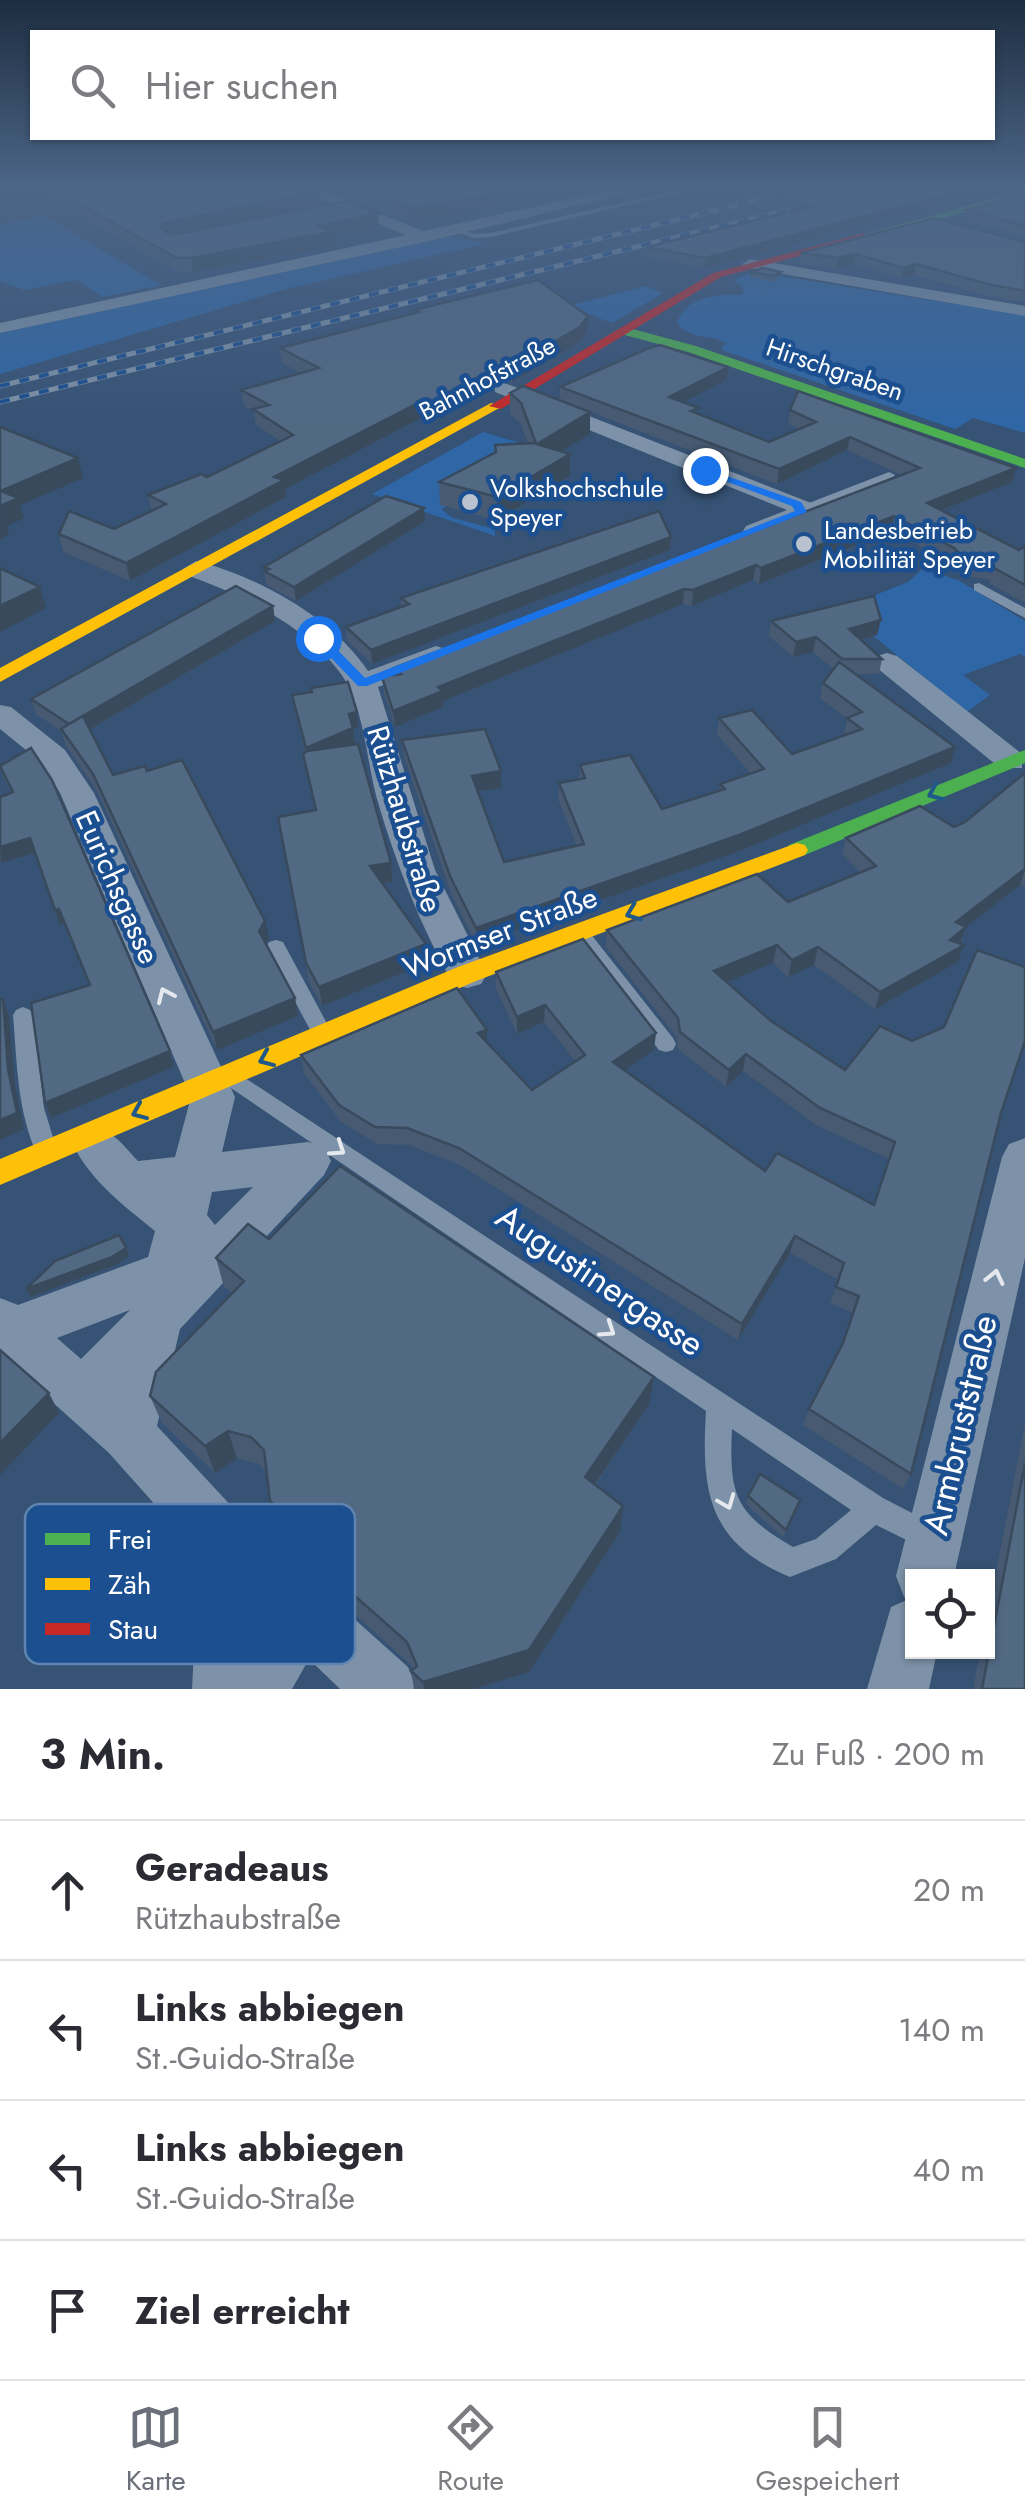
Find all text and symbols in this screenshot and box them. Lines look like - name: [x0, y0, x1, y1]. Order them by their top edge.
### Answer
- search box: [30, 30, 995, 140]
- icon: search: [65, 58, 120, 113]
- text: Hier suchen: [145, 58, 339, 113]
- street label: Bahnhofstraße: [412, 327, 562, 429]
- street label: Hirschgraben: [761, 329, 909, 409]
- route end: [683, 448, 729, 494]
- place label: Volkshochschule Speyer: [490, 470, 664, 535]
- marker: Volkshochschule Speyer: [459, 491, 481, 513]
- place label: Landesbetrieb Mobilität Speyer: [824, 512, 995, 577]
- marker: Landesbetrieb Mobilität Speyer: [793, 533, 815, 555]
- route start: [296, 616, 342, 662]
- street label: Rützhaubstraße: [356, 720, 454, 918]
- one-way arrow: [927, 781, 945, 801]
- street label: Eurichsgasse: [65, 803, 171, 971]
- street label: Wormser Straße: [397, 875, 603, 989]
- one-way arrow: [625, 901, 643, 921]
- one-way arrow: [157, 987, 177, 1005]
- one-way arrow: [258, 1047, 276, 1067]
- one-way arrow: [131, 1100, 149, 1120]
- one-way arrow: [327, 1137, 346, 1155]
- street label: Augustinergasse: [486, 1192, 714, 1368]
- one-way arrow: [983, 1269, 1004, 1286]
- street label: Armbruststraße: [910, 1310, 1010, 1540]
- one-way arrow: [597, 1318, 616, 1336]
- one-way arrow: [715, 1492, 735, 1509]
- legend: [25, 1504, 355, 1664]
- text: Frei: [108, 1519, 152, 1560]
- text: Zäh: [108, 1564, 152, 1605]
- map controls: [905, 1569, 995, 1659]
- button: locate: [905, 1569, 995, 1659]
- text: Stau: [108, 1609, 158, 1650]
- text: 3 Min.: [40, 1724, 165, 1785]
- text: Zu Fuß · 200 m: [772, 1731, 985, 1777]
- text: Geradeaus: [135, 1840, 329, 1895]
- icon: ahead: [40, 1863, 95, 1918]
- text: 20 m: [913, 1867, 985, 1913]
- text: Rützhaubstraße: [135, 1895, 341, 1941]
- text: Links abbiegen: [135, 1980, 405, 2035]
- icon: left: [40, 2003, 95, 2058]
- text: 140 m: [898, 2007, 985, 2053]
- text: St.-Guido-Straße: [135, 2035, 355, 2081]
- text: Links abbiegen: [135, 2120, 405, 2175]
- icon: left: [40, 2143, 95, 2198]
- text: 40 m: [913, 2147, 985, 2193]
- text: St.-Guido-Straße: [135, 2175, 355, 2221]
- icon: arrive: [40, 2283, 95, 2338]
- text: Ziel erreicht: [135, 2283, 350, 2338]
- tab: Karte: [126, 2400, 186, 2501]
- tab: Route: [437, 2400, 504, 2501]
- tab: Gespeichert: [755, 2400, 899, 2501]

